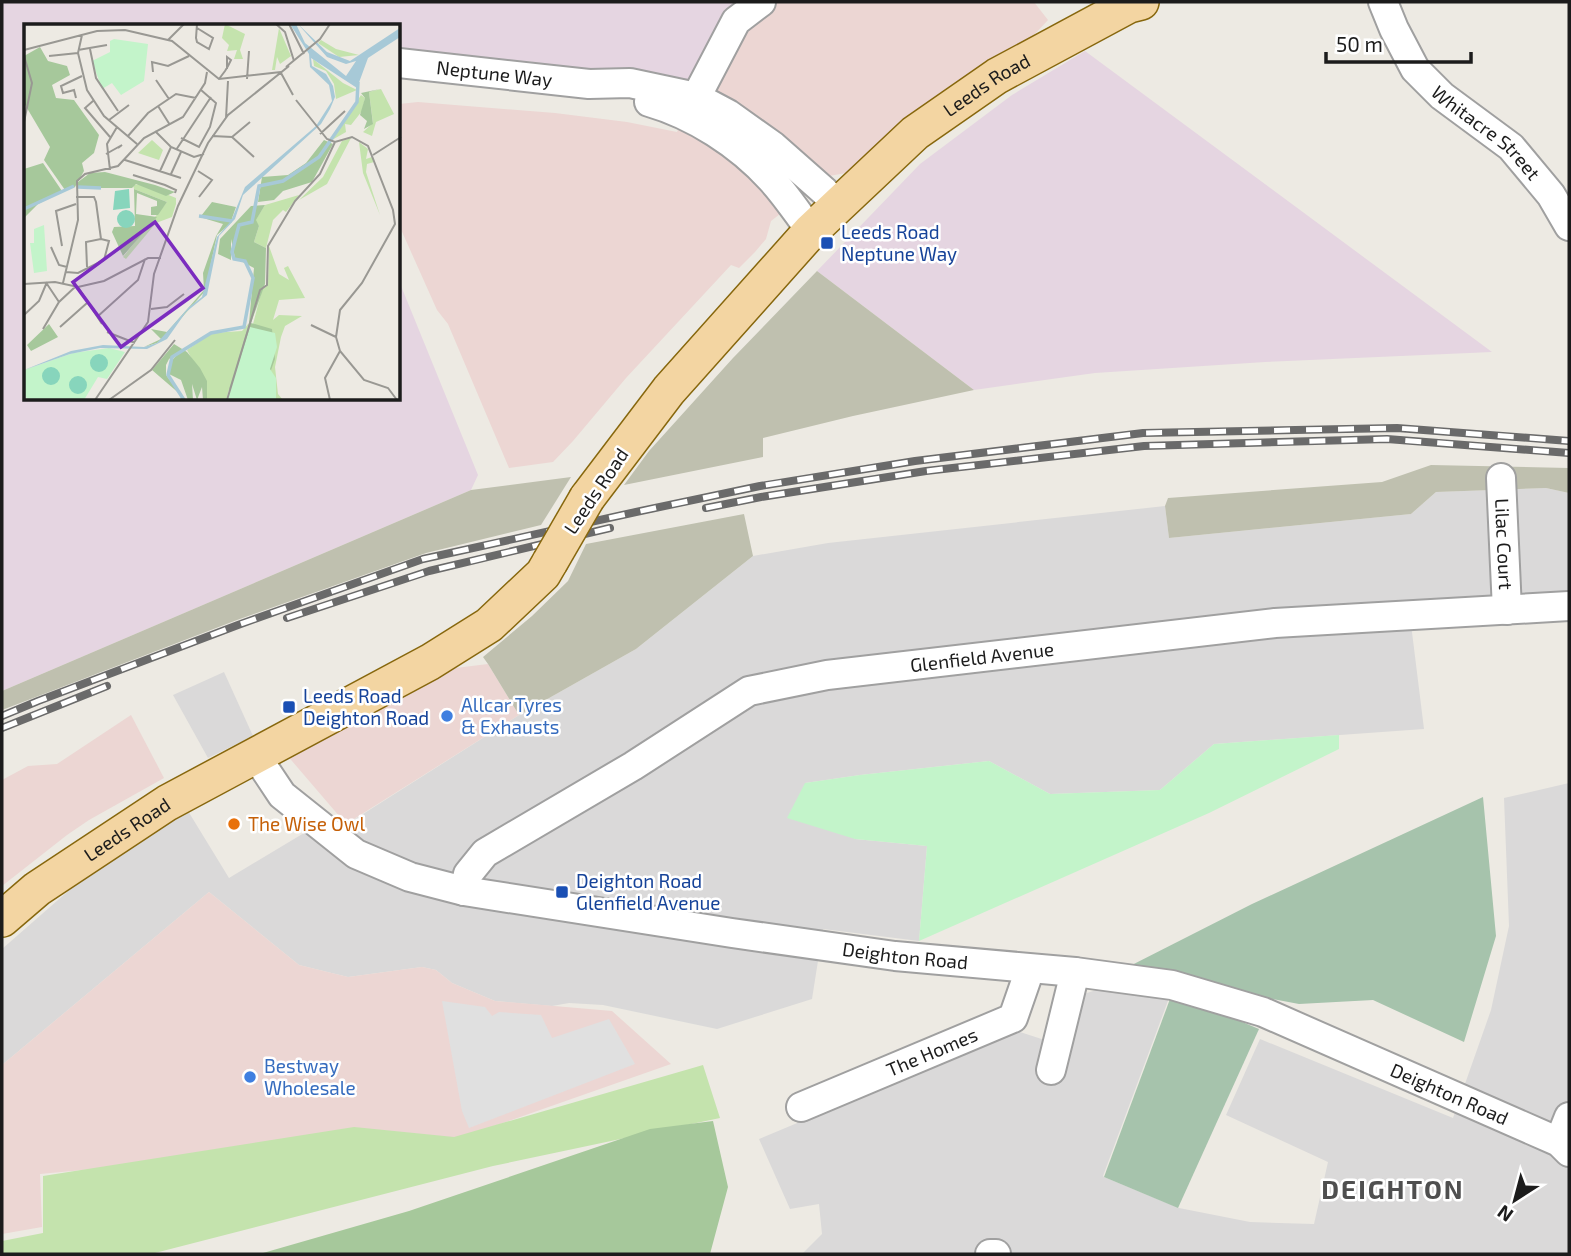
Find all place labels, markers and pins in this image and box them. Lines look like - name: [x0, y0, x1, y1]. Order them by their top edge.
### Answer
- place label: Leeds Road Neptune Way: [841, 220, 957, 265]
- marker: Leeds Road Neptune Way: [819, 235, 835, 251]
- place label: Leeds Road Deighton Road: [303, 684, 429, 729]
- place label: Allcar Tyres & Exhausts: [461, 693, 562, 738]
- marker: Leeds Road Deighton Road: [281, 699, 297, 715]
- marker: Allcar Tyres & Exhausts: [439, 708, 455, 724]
- place label: The Wise Owl: [248, 812, 365, 835]
- marker: The Wise Owl: [226, 816, 242, 832]
- place label: Deighton Road Glenfield Avenue: [576, 869, 721, 914]
- marker: Deighton Road Glenfield Avenue: [554, 884, 570, 900]
- place label: Bestway Wholesale: [264, 1054, 356, 1099]
- marker: Bestway Wholesale: [242, 1069, 258, 1085]

